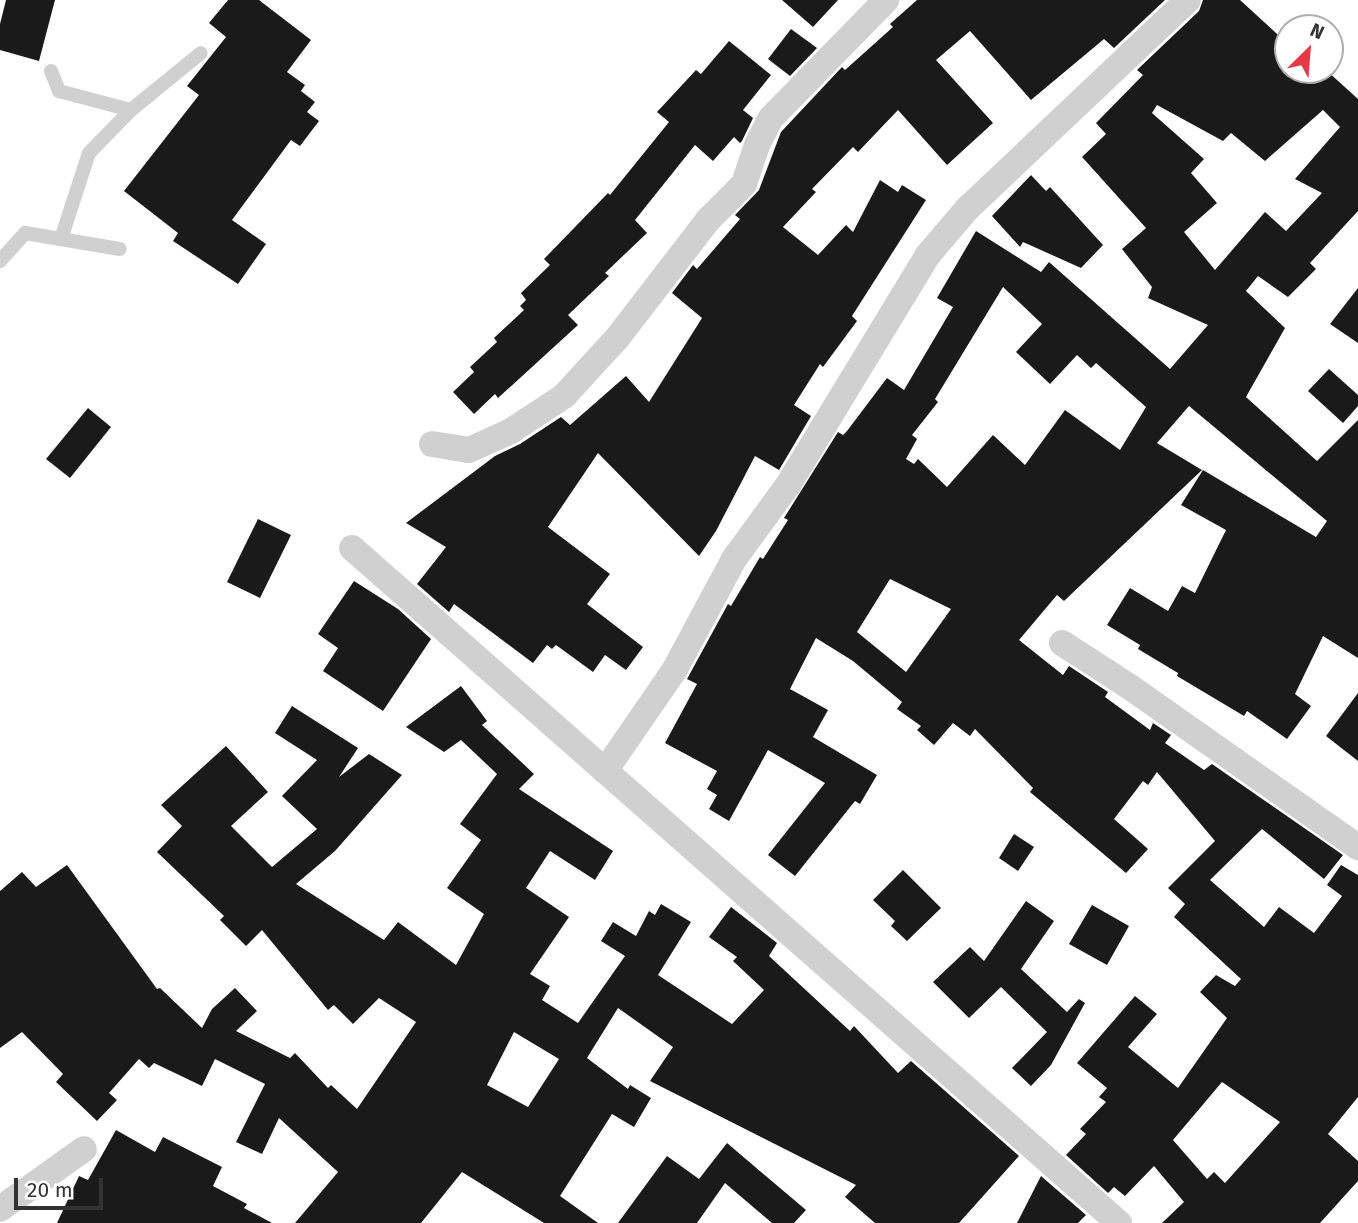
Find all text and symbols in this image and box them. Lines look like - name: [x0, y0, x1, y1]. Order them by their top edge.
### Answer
- north arrow: [1274, 14, 1344, 84]
- text: N: [1307, 18, 1328, 44]
- scale bar: [18, 1164, 107, 1208]
- text: 20 m: [27, 1177, 73, 1203]

